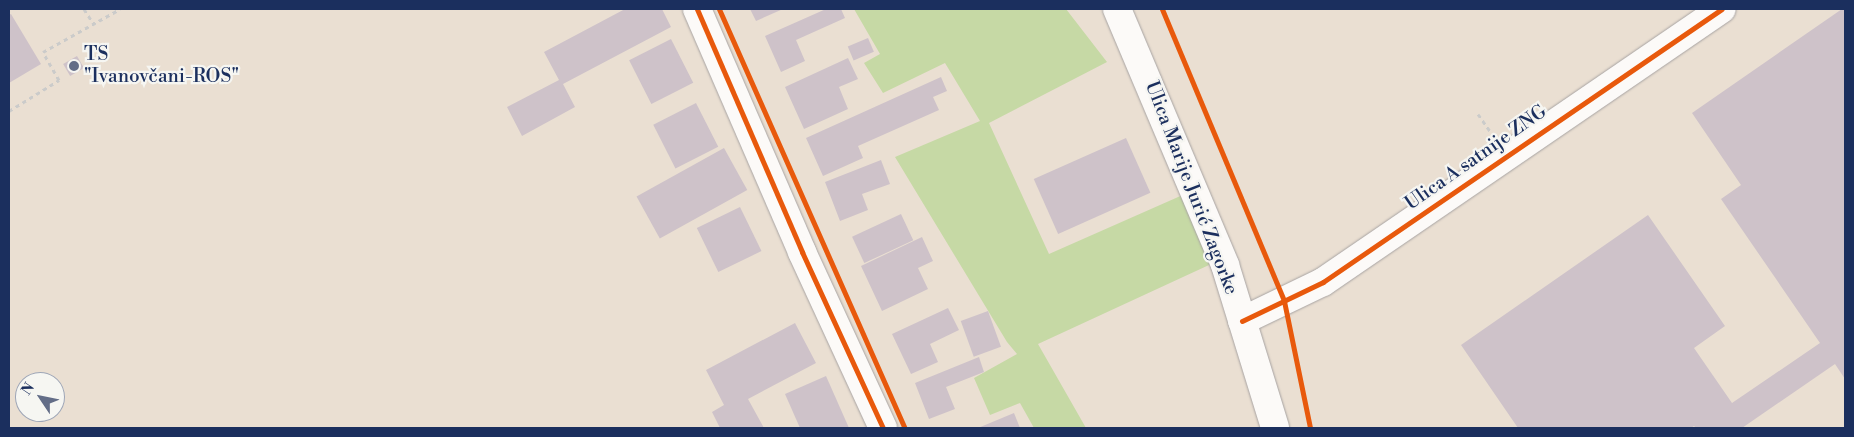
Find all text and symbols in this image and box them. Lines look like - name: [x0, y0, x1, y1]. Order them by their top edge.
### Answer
- place label: TS "Ivanovčani-ROS": [84, 44, 239, 88]
- marker: TS "Ivanovčani-ROS": [68, 60, 80, 72]
- street label: Ulica Marije Jurić Zagorke: [1140, 78, 1242, 298]
- street label: Ulica A satnije ZNG: [1401, 101, 1551, 215]
- north arrow: [15, 372, 65, 422]
- text: N: [18, 380, 39, 399]

